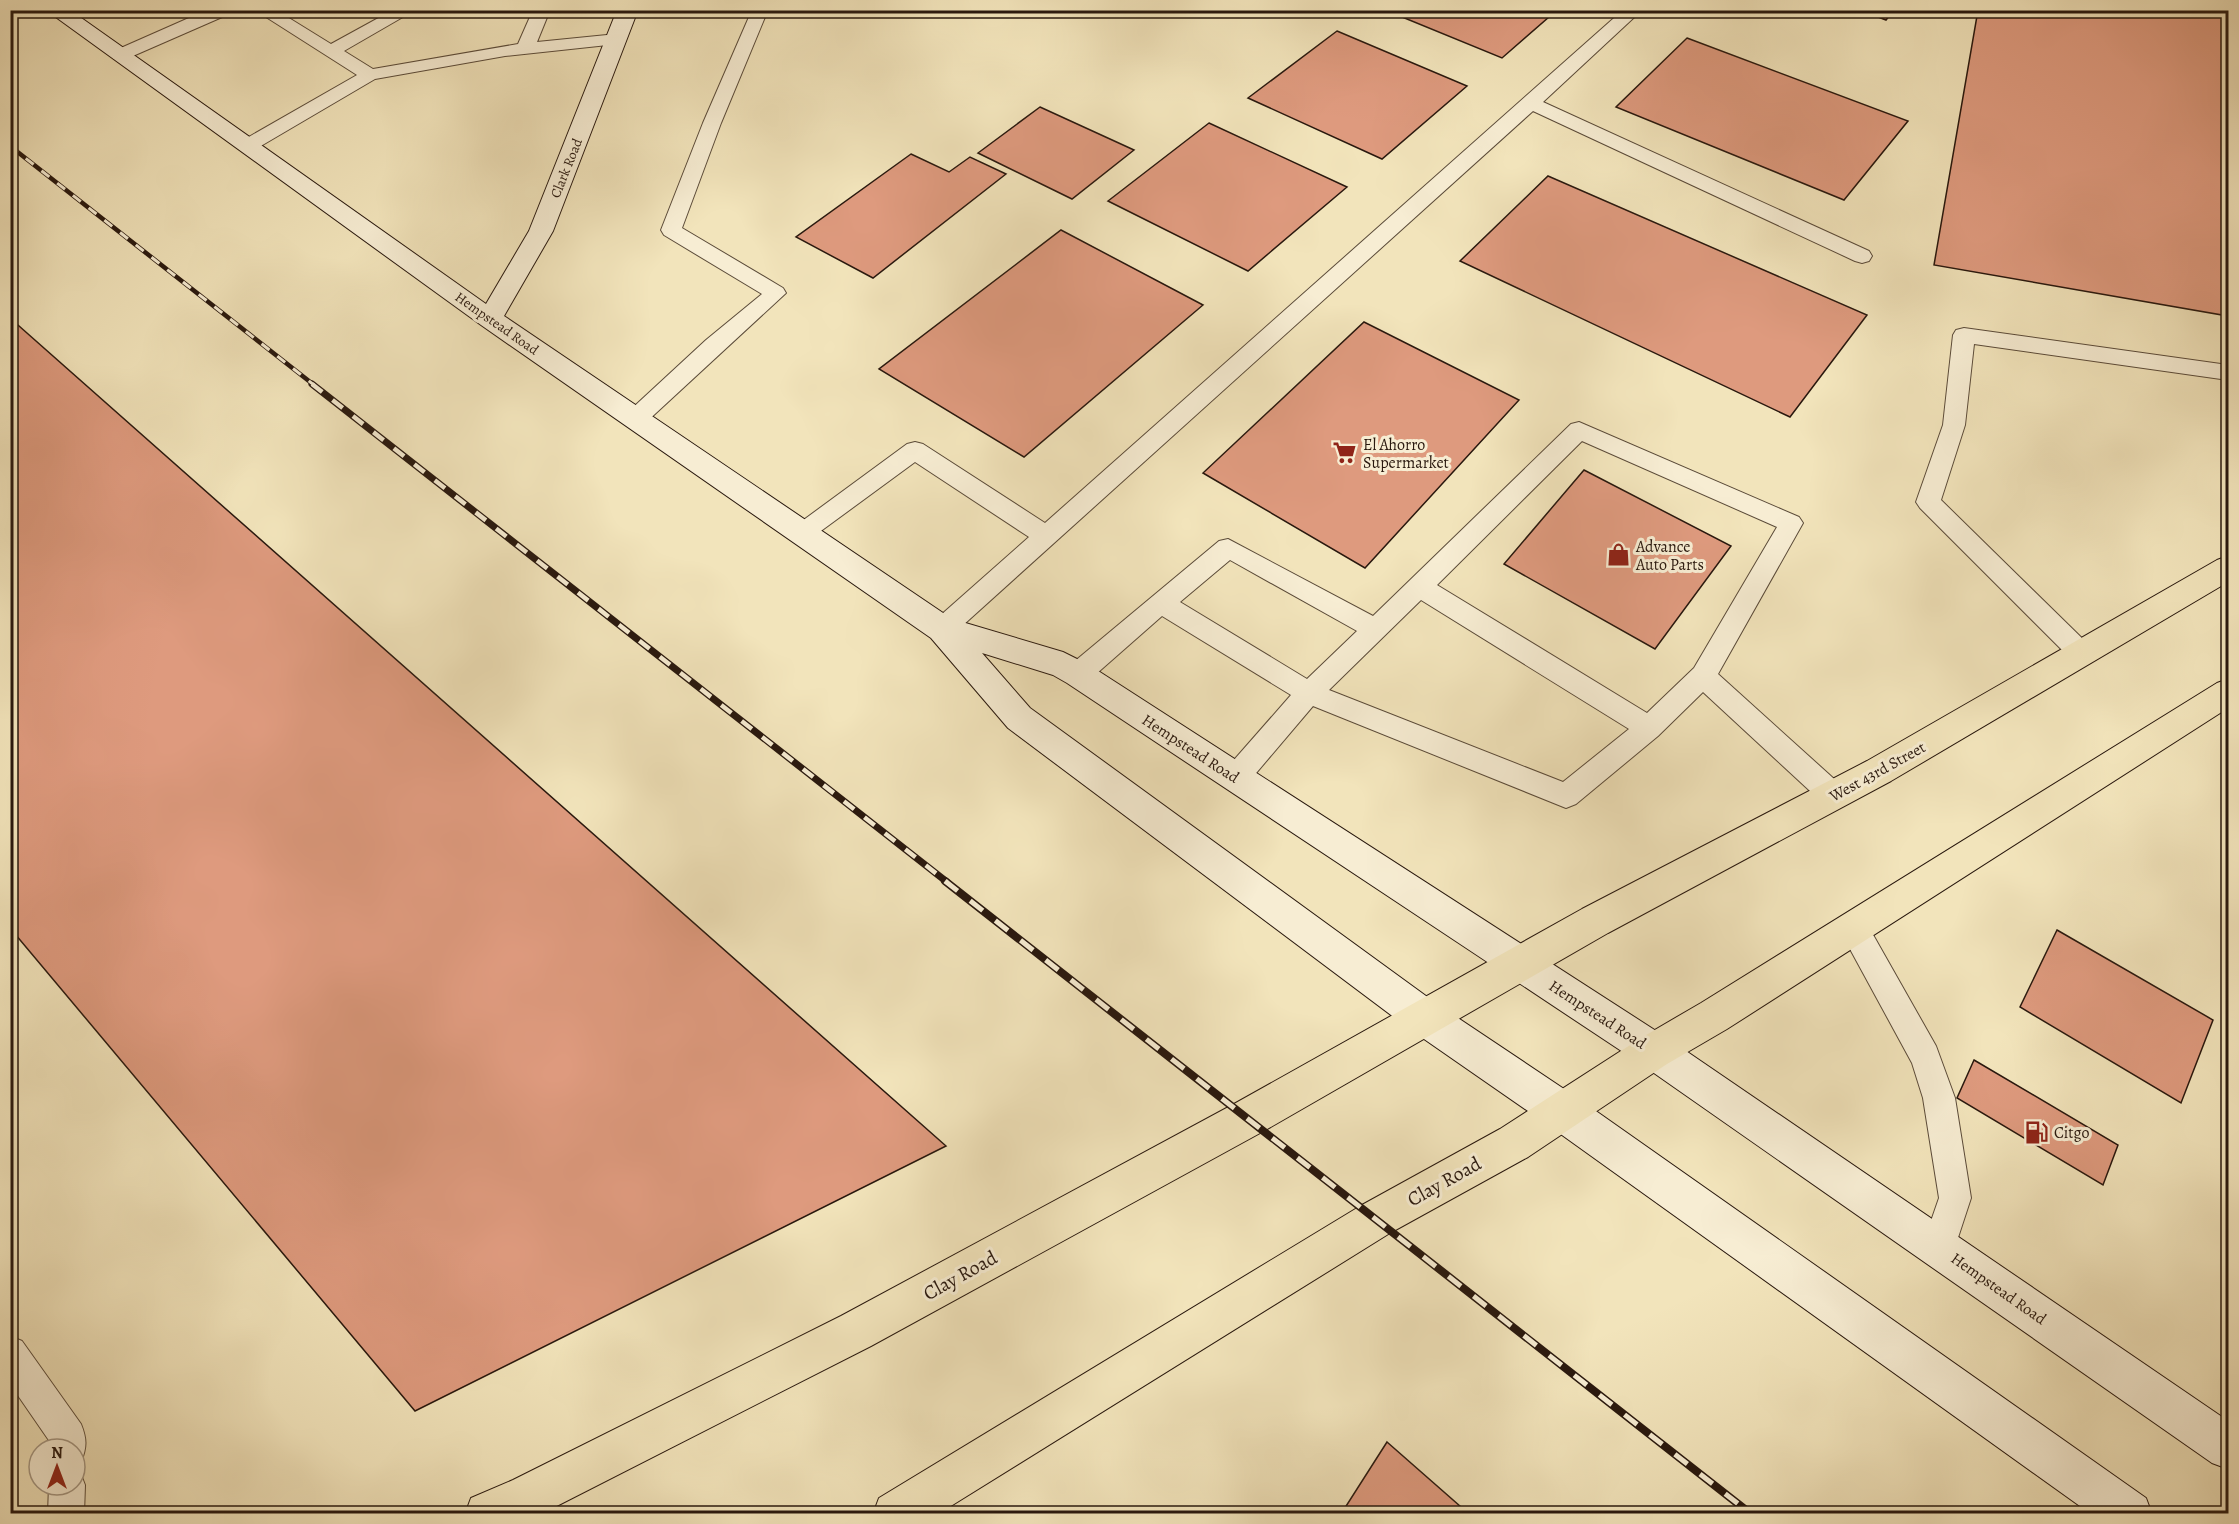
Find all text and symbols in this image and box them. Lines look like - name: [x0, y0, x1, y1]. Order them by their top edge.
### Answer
- street label: Clark Road: [546, 135, 587, 201]
- street label: Hempstead Road: [451, 287, 543, 360]
- place label: El Ahorro Supermarket: [1363, 434, 1449, 474]
- supermarket icon: El Ahorro Supermarket: [1332, 440, 1358, 466]
- place label: Advance Auto Parts: [1635, 536, 1704, 576]
- shop icon: Advance Auto Parts: [1605, 542, 1631, 568]
- street label: Hempstead Road: [1137, 709, 1244, 789]
- street label: West 43rd Street: [1825, 736, 1930, 808]
- street label: Hempstead Road: [1544, 975, 1651, 1055]
- fuel station icon: Citgo: [2023, 1119, 2049, 1145]
- place label: Citgo: [2054, 1122, 2090, 1144]
- street label: Clay Road: [1402, 1150, 1486, 1213]
- street label: Clay Road: [918, 1244, 1002, 1307]
- street label: Hempstead Road: [1946, 1248, 2051, 1330]
- north arrow: [27, 1437, 87, 1497]
- text: N: [51, 1442, 63, 1464]

